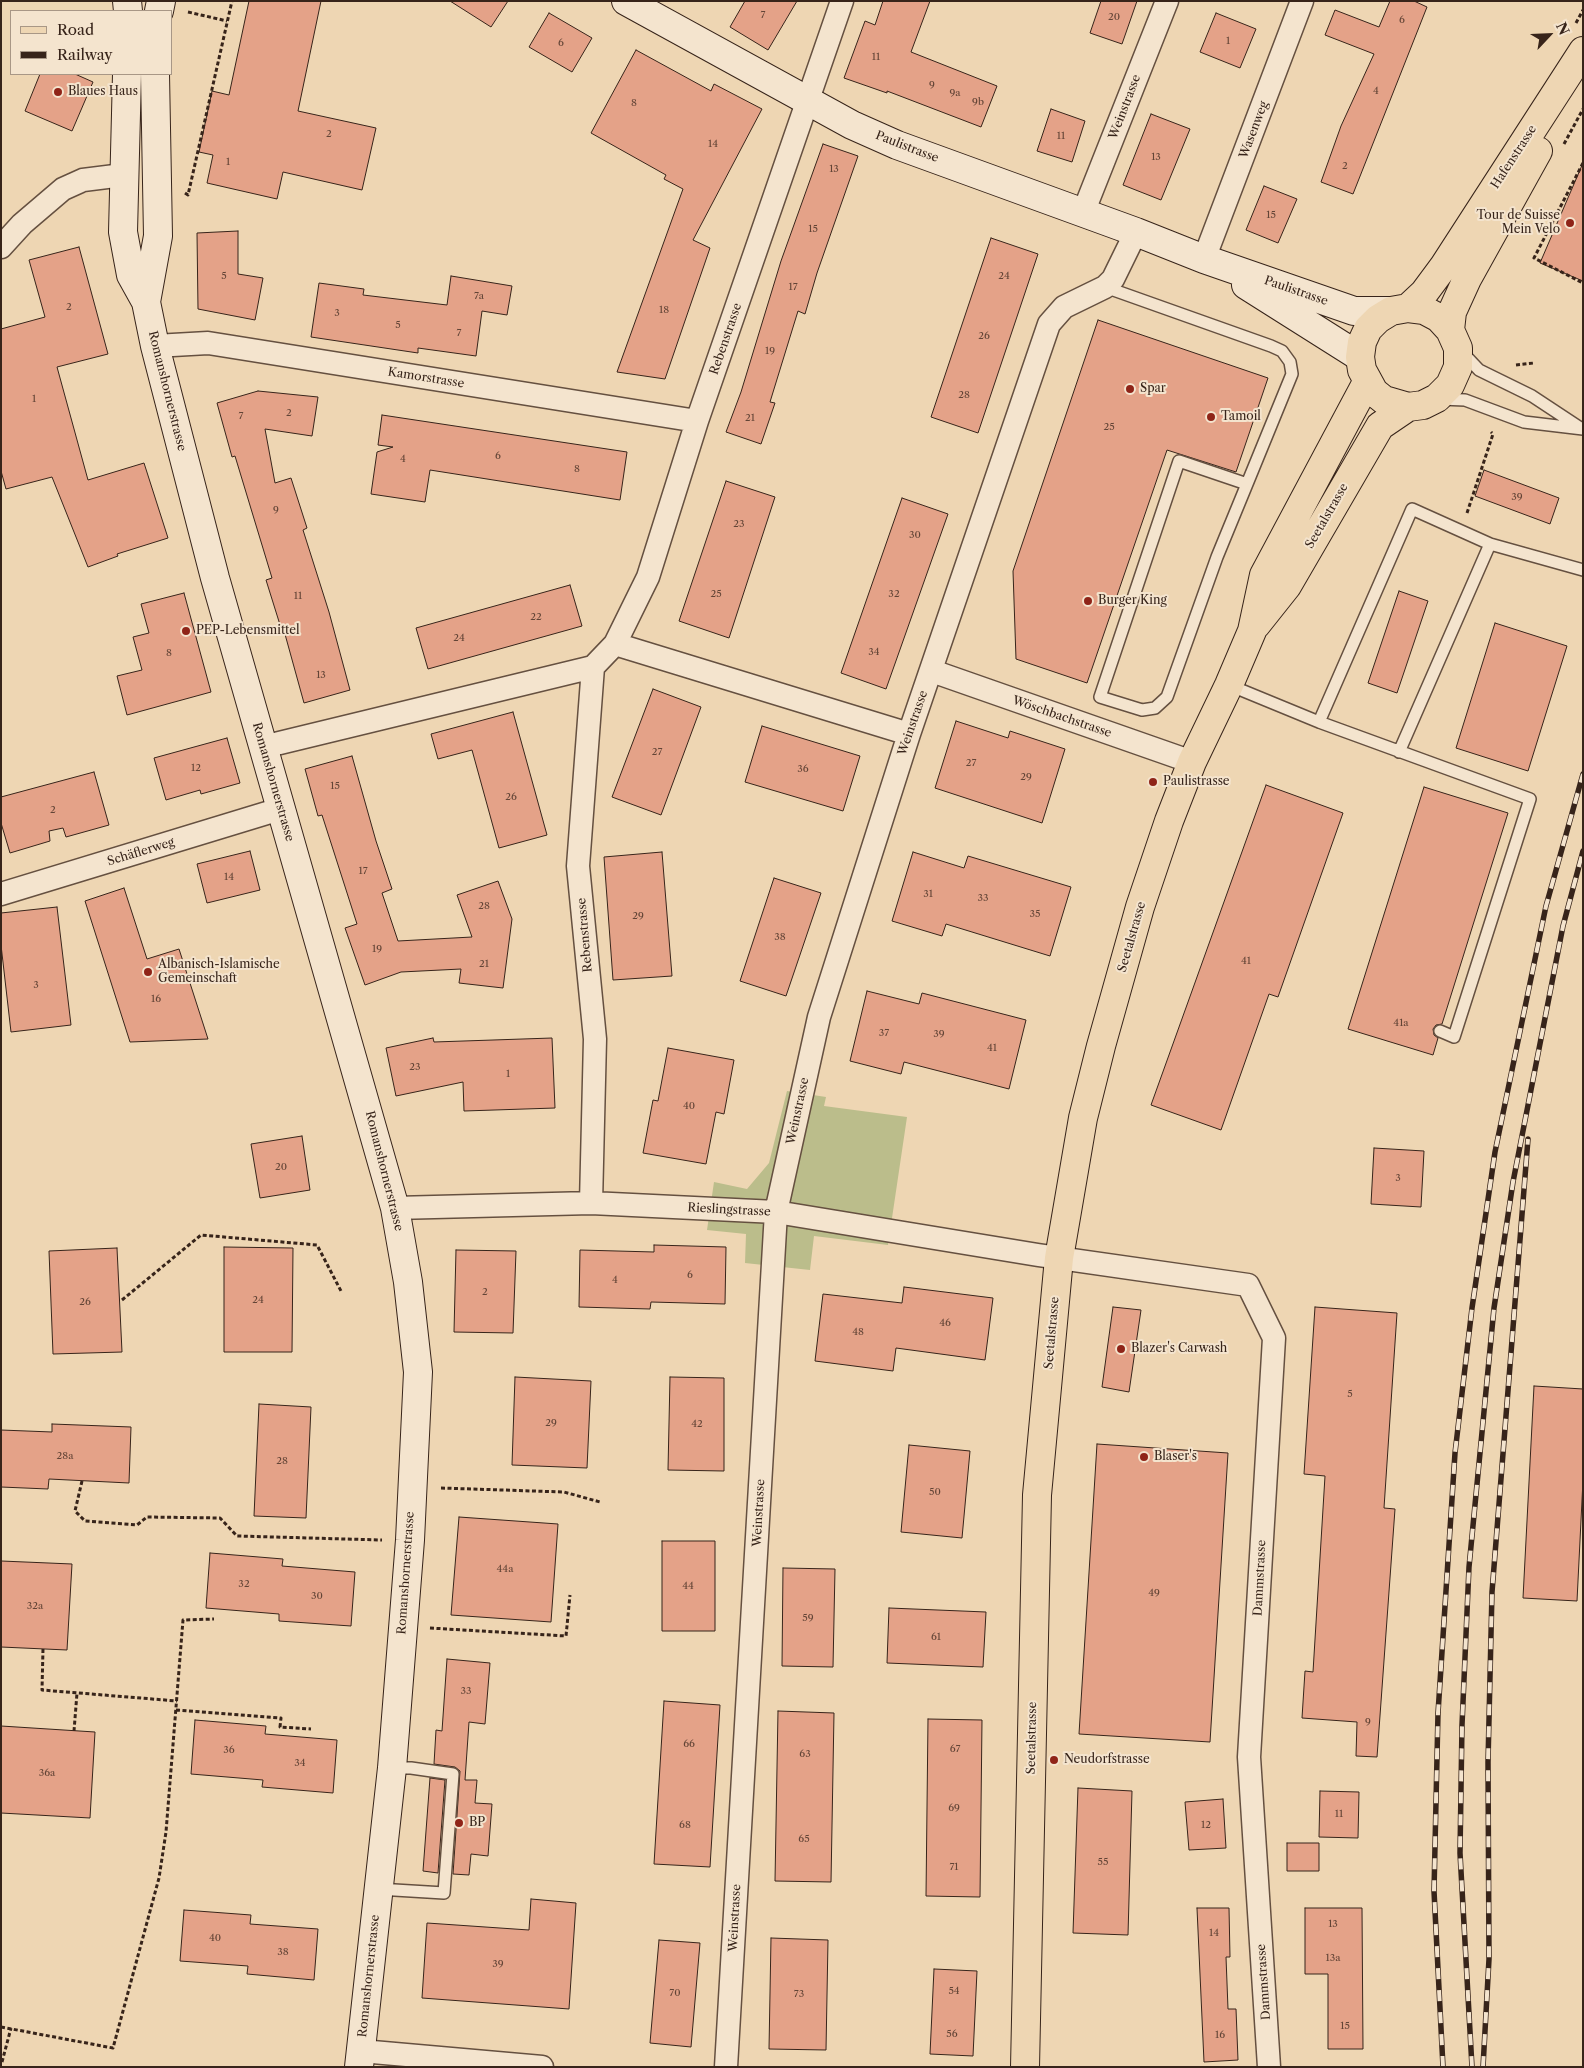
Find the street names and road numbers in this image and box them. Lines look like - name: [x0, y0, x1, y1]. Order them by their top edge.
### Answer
- street label: Weinstrasse: [1106, 73, 1144, 141]
- street label: Wasenweg: [1236, 99, 1272, 161]
- street label: Hafenstrasse: [1488, 123, 1540, 191]
- street label: Paulistrasse: [873, 128, 941, 166]
- street label: Paulistrasse: [1262, 273, 1330, 309]
- street label: Rebenstrasse: [707, 301, 745, 377]
- street label: Romanshornerstrasse: [145, 329, 189, 453]
- street label: Kamorstrasse: [387, 365, 465, 391]
- street label: Seetalstrasse: [1303, 481, 1351, 551]
- street label: Weinstrasse: [895, 689, 931, 757]
- street label: Wöschbachstrasse: [1011, 693, 1113, 741]
- street label: Romanshornerstrasse: [249, 721, 297, 843]
- street label: Schäflerweg: [106, 835, 176, 869]
- street label: Rebenstrasse: [575, 897, 595, 973]
- street label: Seetalstrasse: [1115, 900, 1149, 974]
- street label: Weinstrasse: [784, 1076, 812, 1146]
- street label: Romanshornerstrasse: [362, 1109, 406, 1233]
- street label: Rieslingstrasse: [687, 1201, 771, 1219]
- street label: Seetalstrasse: [1042, 1296, 1062, 1370]
- street label: Weinstrasse: [750, 1479, 768, 1547]
- street label: Romanshornerstrasse: [395, 1511, 417, 1635]
- street label: Dammstrasse: [1251, 1540, 1269, 1616]
- street label: Seetalstrasse: [1024, 1702, 1040, 1774]
- street label: Weinstrasse: [726, 1884, 744, 1952]
- street label: Romanshornerstrasse: [355, 1914, 383, 2038]
- street label: Dammstrasse: [1254, 1943, 1274, 2021]

